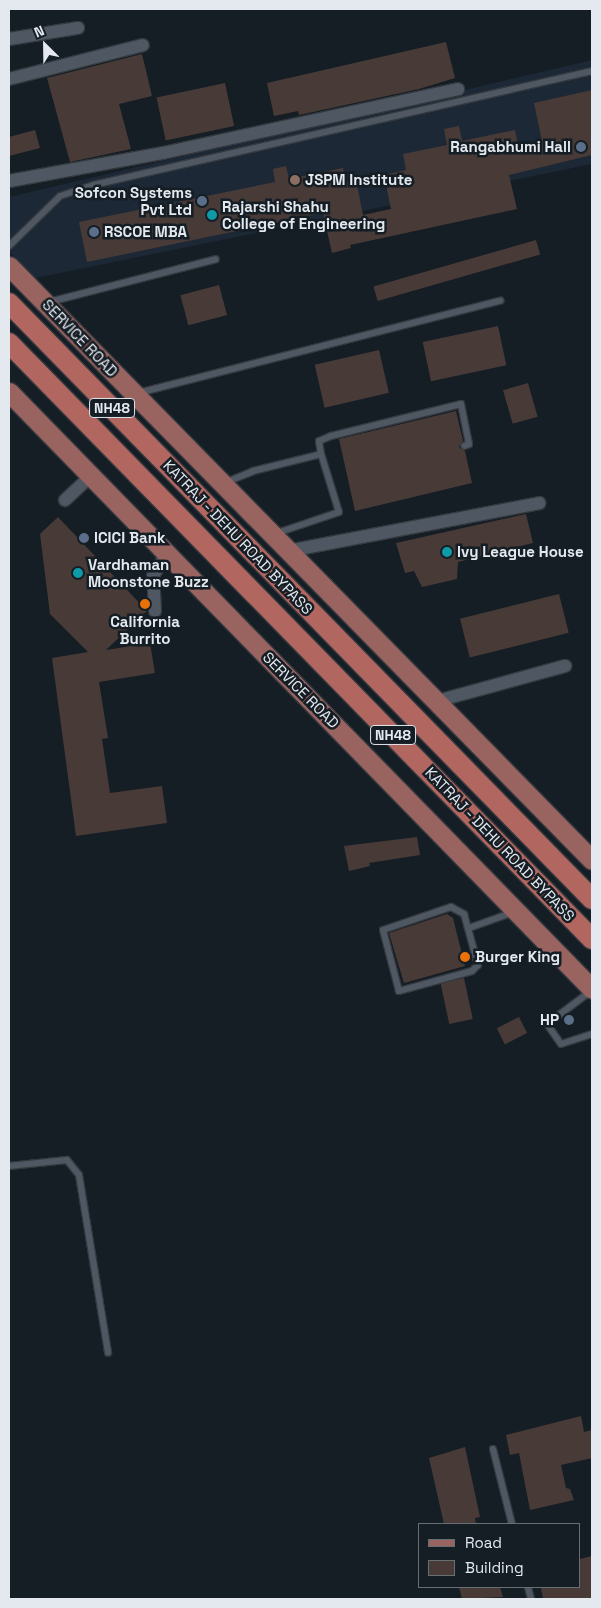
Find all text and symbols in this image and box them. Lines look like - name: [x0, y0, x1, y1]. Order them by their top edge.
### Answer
- north arrow: [20, 20, 70, 70]
- text: N: [31, 21, 47, 41]
- place label: Rangabhumi Hall: [450, 138, 571, 156]
- marker: Rangabhumi Hall: [575, 141, 587, 153]
- place label: JSPM Institute: [305, 171, 412, 189]
- marker: JSPM Institute: [289, 174, 301, 186]
- place label: Sofcon Systems Pvt Ltd: [75, 183, 192, 218]
- marker: Sofcon Systems Pvt Ltd: [196, 195, 208, 207]
- place label: Rajarshi Shahu College of Engineering: [222, 197, 385, 232]
- marker: Rajarshi Shahu College of Engineering: [206, 209, 218, 221]
- place label: RSCOE MBA: [104, 223, 187, 241]
- marker: RSCOE MBA: [88, 226, 100, 238]
- street label: SERVICE ROAD: [39, 296, 121, 380]
- road number: NH48: [88, 396, 136, 419]
- street label: KATRAJ - DEHU ROAD BYPASS: [159, 456, 317, 618]
- place label: ICICI Bank: [94, 529, 165, 547]
- marker: ICICI Bank: [78, 532, 90, 544]
- place label: Ivy League House: [457, 543, 584, 561]
- marker: Ivy League House: [441, 546, 453, 558]
- place label: Vardhaman Moonstone Buzz: [88, 555, 209, 590]
- marker: Vardhaman Moonstone Buzz: [72, 567, 84, 579]
- marker: California Burrito: [139, 598, 151, 610]
- place label: California Burrito: [110, 612, 180, 647]
- street label: SERVICE ROAD: [259, 648, 343, 732]
- road number: NH48: [369, 724, 417, 746]
- street label: KATRAJ - DEHU ROAD BYPASS: [421, 763, 579, 925]
- place label: Burger King: [475, 948, 560, 966]
- marker: Burger King: [459, 951, 471, 963]
- place label: HP: [540, 1011, 559, 1029]
- marker: HP: [563, 1014, 575, 1026]
- legend: [418, 1523, 581, 1588]
- text: Road: [465, 1533, 502, 1552]
- text: Building: [465, 1558, 524, 1577]

